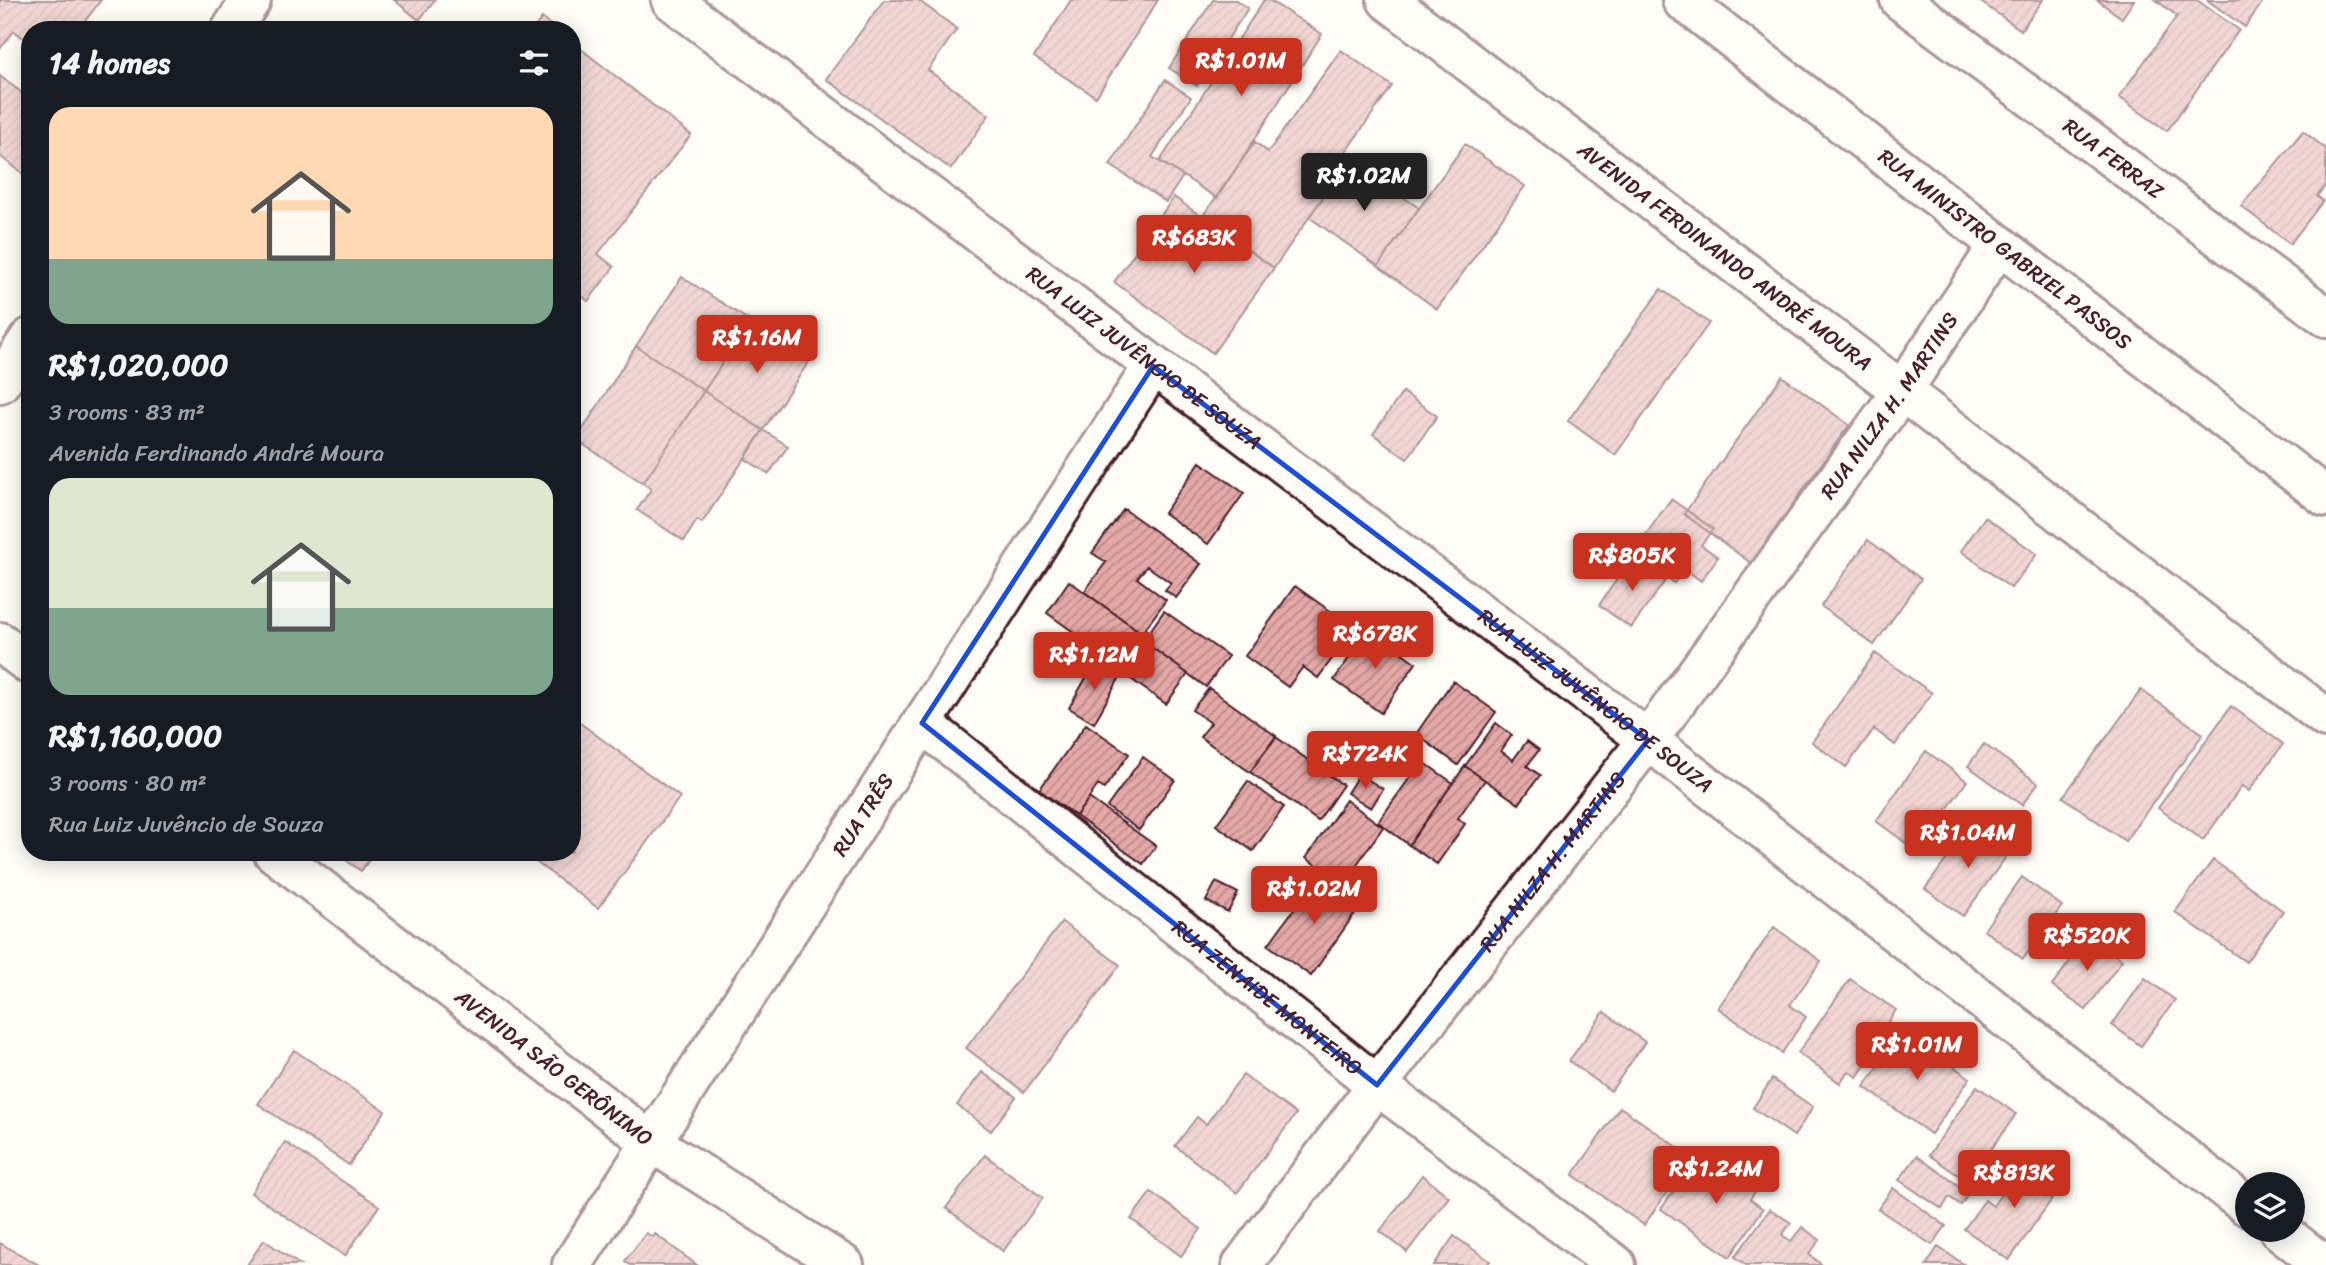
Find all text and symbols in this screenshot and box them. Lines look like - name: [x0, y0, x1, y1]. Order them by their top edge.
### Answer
- text: 14 homes: [49, 36, 170, 90]
- pin: R$1.01M: [1176, 38, 1306, 98]
- text: R$1.01M: [1196, 40, 1286, 81]
- icon: filters: [515, 44, 553, 82]
- street label: RUA FERRAZ: [2054, 108, 2172, 210]
- street label: AVENIDA FERDINANDO ANDRÉ MOURA: [1568, 131, 1880, 381]
- street label: RUA MINISTRO GABRIEL PASSOS: [1869, 139, 2141, 360]
- icon: home: [238, 153, 364, 279]
- pin: R$1.02M: [1299, 154, 1429, 213]
- text: R$1.02M: [1317, 155, 1411, 196]
- pin: R$683K: [1137, 216, 1251, 275]
- text: R$683K: [1153, 217, 1235, 258]
- street label: RUA LUIZ JUVÊNCIO DE SOUZA: [1017, 256, 1270, 460]
- street label: RUA NILZA H. MARTINS: [1810, 304, 1968, 507]
- pin: R$1.16M: [692, 316, 822, 375]
- text: R$1.16M: [713, 317, 801, 358]
- text: R$1,020,000: [49, 338, 229, 392]
- text: 3 rooms · 83 m²: [49, 392, 205, 433]
- text: Avenida Ferdinando André Moura: [49, 433, 384, 474]
- icon: home: [238, 524, 364, 650]
- pin: R$805K: [1575, 534, 1689, 593]
- text: R$805K: [1589, 535, 1675, 576]
- street label: RUA LUIZ JUVÊNCIO DE SOUZA: [1469, 598, 1722, 803]
- pin: R$678K: [1318, 612, 1432, 671]
- text: R$678K: [1333, 613, 1417, 654]
- pin: R$1.12M: [1029, 632, 1159, 692]
- text: R$1.12M: [1049, 634, 1139, 675]
- text: R$1,160,000: [49, 709, 222, 763]
- pin: R$724K: [1308, 732, 1422, 791]
- text: R$724K: [1323, 733, 1407, 774]
- text: 3 rooms · 80 m²: [49, 763, 207, 804]
- street label: RUA NILZA H. MARTINS: [1469, 763, 1636, 961]
- street label: RUA TRÊS: [822, 765, 904, 864]
- text: Rua Luiz Juvêncio de Souza: [49, 804, 323, 845]
- pin: R$1.04M: [1903, 810, 2033, 870]
- text: R$1.04M: [1921, 812, 2015, 853]
- pin: R$1.02M: [1249, 866, 1379, 926]
- text: R$1.02M: [1267, 868, 1361, 909]
- street label: RUA ZENAIDE MONTEIRO: [1163, 909, 1371, 1086]
- pin: R$520K: [2030, 914, 2144, 973]
- text: R$520K: [2044, 915, 2130, 956]
- street label: AVENIDA SÃO GERÔNIMO: [445, 978, 662, 1156]
- pin: R$1.01M: [1852, 1023, 1982, 1082]
- text: R$1.01M: [1872, 1024, 1962, 1065]
- pin: R$1.24M: [1651, 1146, 1781, 1206]
- text: R$1.24M: [1669, 1148, 1763, 1189]
- pin: R$813K: [1957, 1150, 2071, 1210]
- text: R$813K: [1974, 1152, 2054, 1193]
- map controls: [2235, 1172, 2305, 1242]
- button: layers: [2235, 1172, 2305, 1242]

